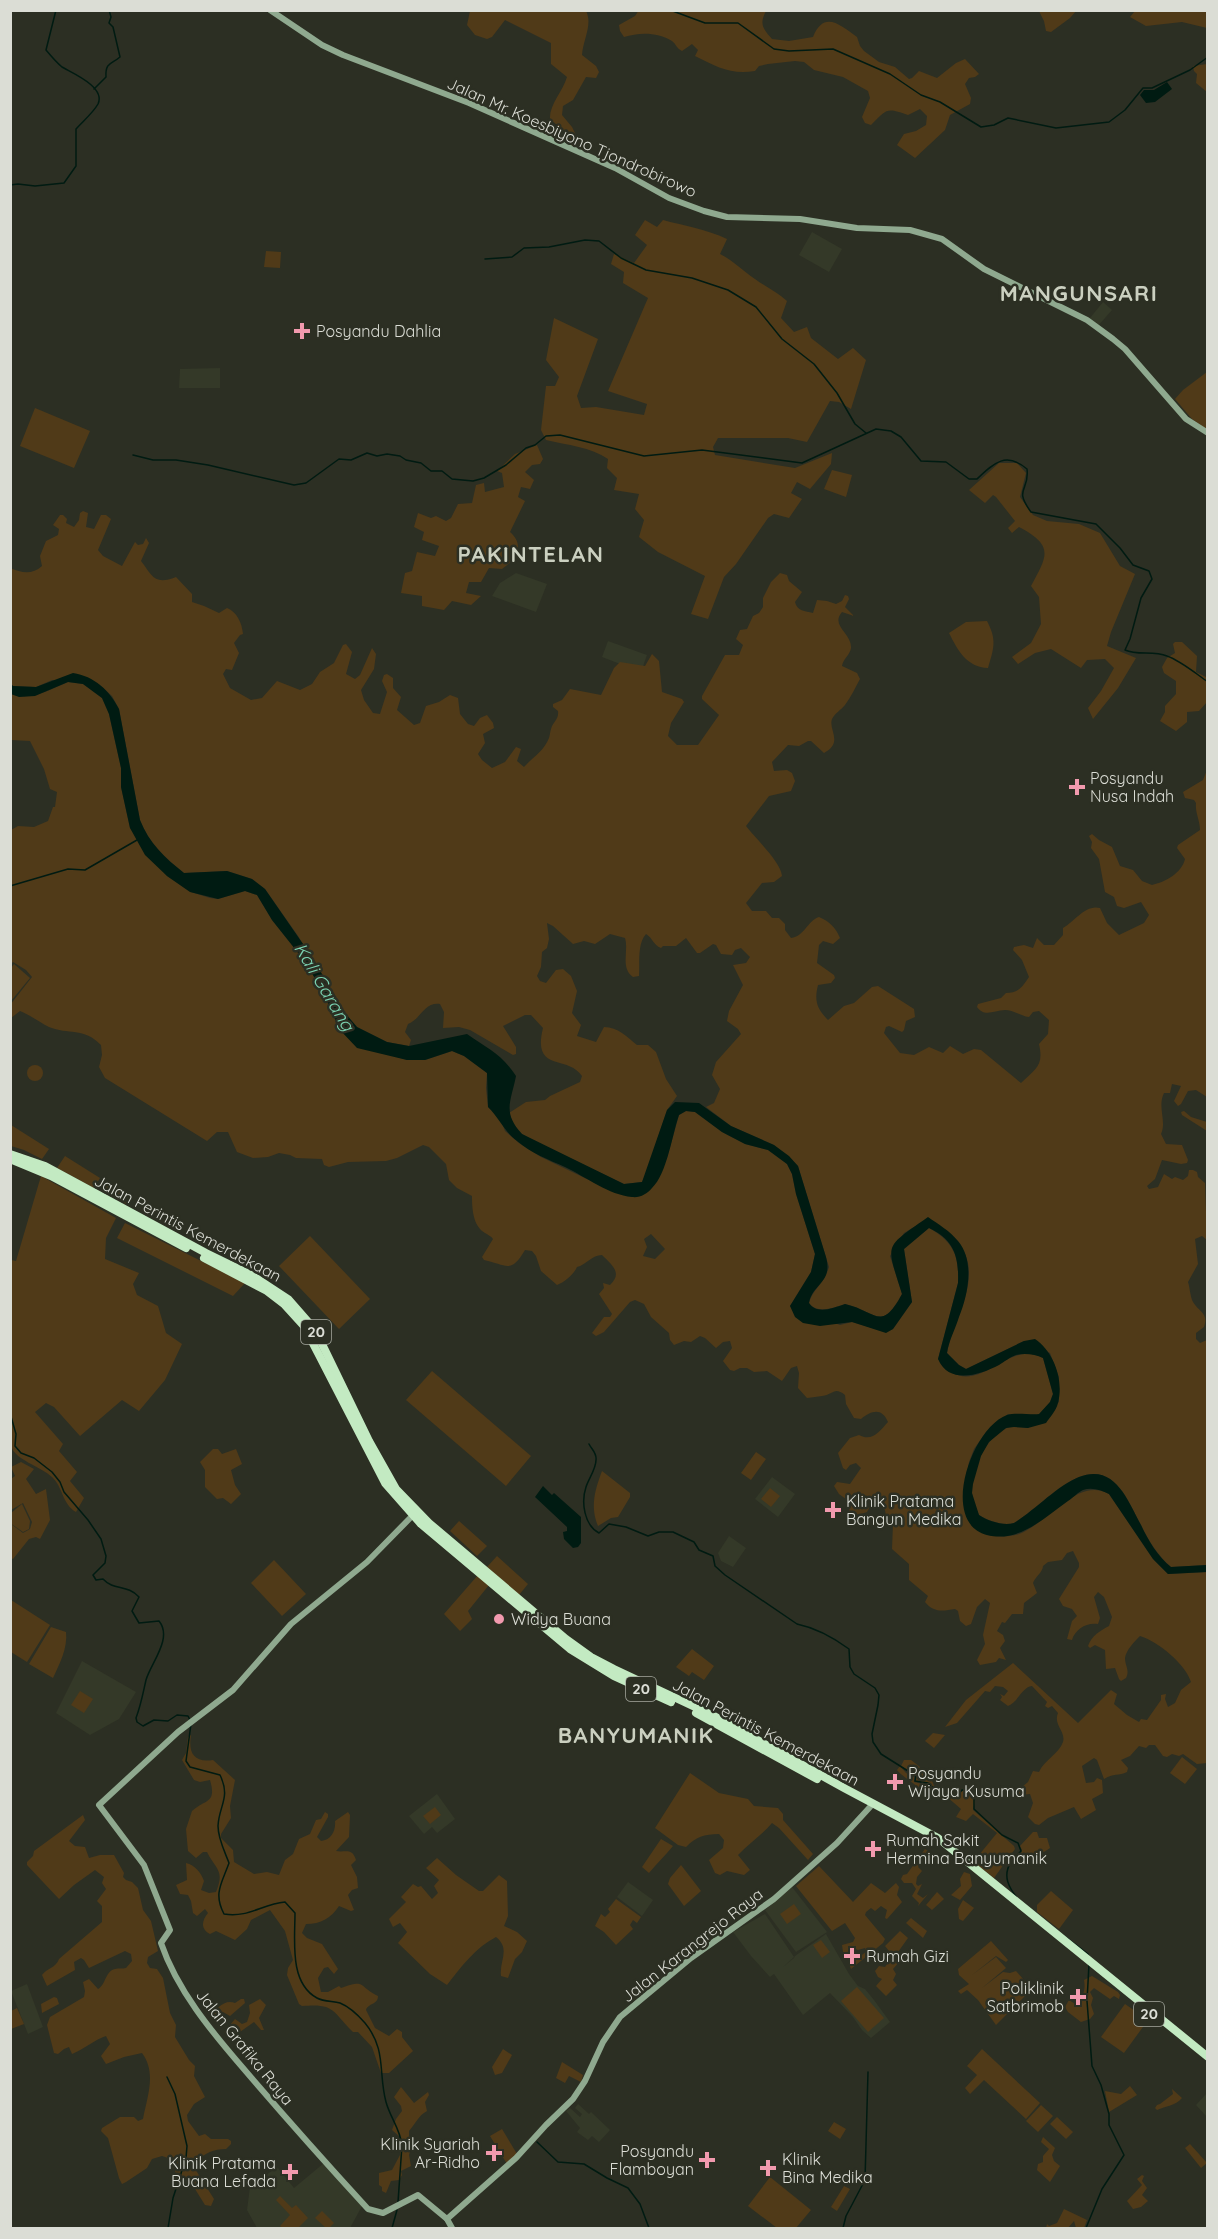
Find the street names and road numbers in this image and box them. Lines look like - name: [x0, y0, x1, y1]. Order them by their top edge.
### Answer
- street label: Jalan Mr. Koesbiyono Tjondrobirowo: [444, 73, 700, 201]
- street label: Jalan Perintis Kemerdekaan: [91, 1170, 285, 1286]
- road number: 20: [301, 1320, 331, 1344]
- street label: Jalan Perintis Kemerdekaan: [669, 1674, 863, 1790]
- road number: 20: [626, 1677, 656, 1701]
- street label: Jalan Karangrejo Raya: [617, 1884, 767, 2006]
- street label: Jalan Grafika Raya: [192, 1985, 298, 2109]
- road number: 20: [1134, 2002, 1164, 2026]

